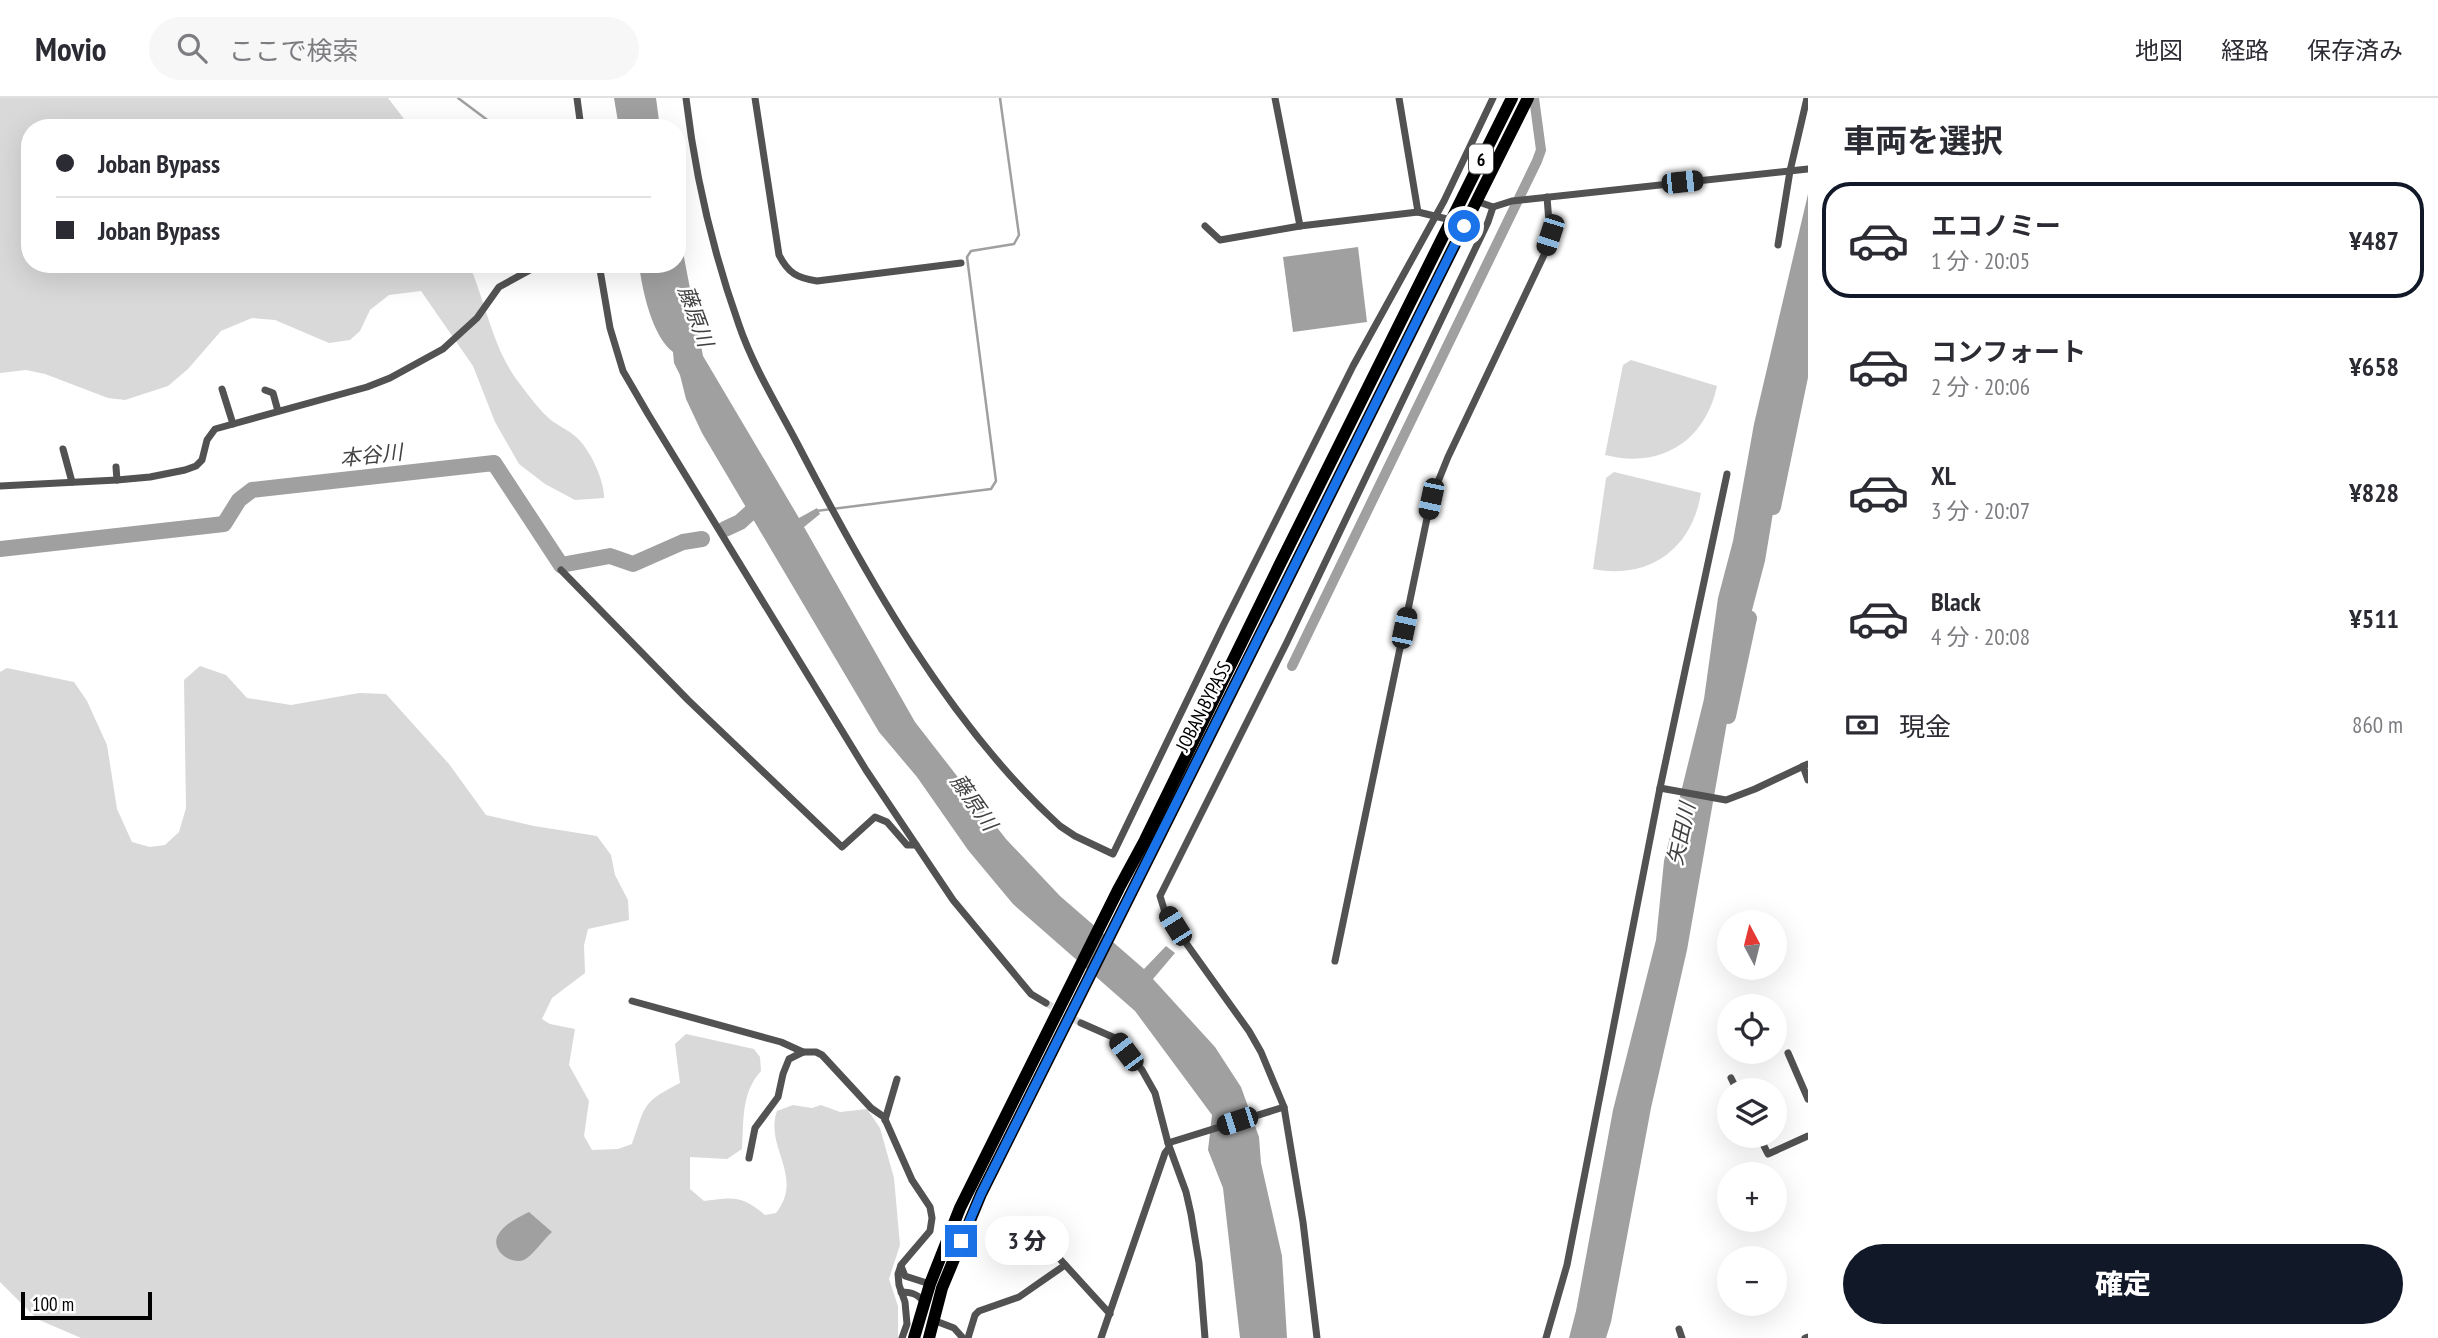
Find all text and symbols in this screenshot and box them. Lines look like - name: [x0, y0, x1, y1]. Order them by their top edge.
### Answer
- search box: [149, 17, 639, 80]
- text: Movio: [35, 27, 107, 70]
- icon: search: [173, 29, 211, 67]
- text: ここで検索: [229, 34, 359, 67]
- text: 地図: [2135, 35, 2183, 66]
- text: 経路: [2221, 35, 2269, 66]
- text: 保存済み: [2307, 35, 2403, 66]
- text: 車両を選択: [1843, 119, 2003, 161]
- road number: 6: [1469, 144, 1493, 174]
- text: Joban Bypass: [98, 147, 220, 180]
- car: [1661, 169, 1704, 195]
- icon: car: [1847, 209, 1910, 272]
- text: エコノミー: [1931, 209, 2061, 242]
- route start: [1448, 210, 1480, 242]
- car: [1534, 212, 1567, 258]
- text: Joban Bypass: [98, 214, 220, 247]
- text: ¥487: [2349, 224, 2399, 257]
- text: 1 分 · 20:05: [1931, 246, 2030, 275]
- water label: 藤原川: [673, 282, 720, 352]
- icon: car: [1847, 335, 1910, 398]
- text: コンフォート: [1931, 335, 2086, 368]
- text: ¥658: [2349, 350, 2399, 383]
- text: 2 分 · 20:06: [1931, 372, 2030, 401]
- water label: 本谷川: [338, 438, 406, 472]
- text: XL: [1931, 459, 1956, 492]
- icon: car: [1847, 461, 1910, 524]
- car: [1417, 476, 1446, 522]
- text: ¥828: [2349, 476, 2399, 509]
- text: 3 分 · 20:07: [1931, 496, 2030, 525]
- text: Black: [1931, 585, 1981, 618]
- icon: car: [1847, 587, 1910, 650]
- text: ¥511: [2349, 602, 2399, 635]
- car: [1390, 605, 1419, 651]
- text: 4 分 · 20:08: [1931, 622, 2030, 651]
- street label: JOBAN BYPASS: [1170, 657, 1236, 756]
- icon: cash: [1843, 706, 1881, 744]
- text: 現金: [1899, 710, 1951, 743]
- text: 860 m: [2352, 710, 2403, 739]
- water label: 藤原川: [945, 768, 1004, 837]
- water label: 矢田川: [1661, 798, 1701, 868]
- car: [1155, 903, 1196, 949]
- north arrow: [1717, 910, 1787, 980]
- map controls: [1717, 910, 1787, 1316]
- button: locate: [1717, 994, 1787, 1064]
- car: [1105, 1029, 1148, 1075]
- button: layers: [1717, 1078, 1787, 1148]
- car: [1214, 1105, 1261, 1137]
- button: +: [1717, 1162, 1787, 1232]
- callout: 3 分: [986, 1216, 1070, 1266]
- route end: [945, 1225, 977, 1257]
- text: 3 分: [1008, 1226, 1046, 1255]
- button: 確定: [1843, 1244, 2403, 1324]
- button: −: [1717, 1246, 1787, 1316]
- scale bar: [21, 1289, 152, 1321]
- text: 100 m: [32, 1292, 74, 1316]

